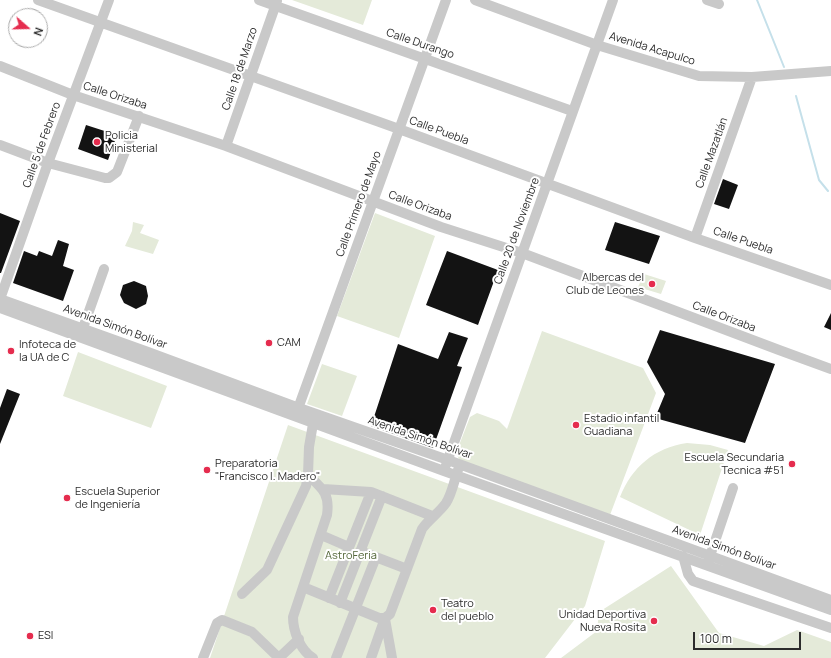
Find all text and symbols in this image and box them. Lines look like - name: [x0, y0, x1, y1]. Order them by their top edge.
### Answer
- north arrow: [8, 8, 48, 48]
- text: N: [30, 26, 47, 38]
- street label: Calle 18 de Marzo: [220, 26, 260, 112]
- street label: Calle Durango: [384, 26, 456, 62]
- street label: Avenida Acapulco: [607, 30, 697, 68]
- street label: Calle Orizaba: [81, 79, 149, 113]
- street label: Calle 5 de Febrero: [20, 100, 64, 190]
- street label: Calle Puebla: [407, 114, 471, 148]
- street label: Calle Mazatlán: [693, 116, 731, 190]
- place label: Policia Ministerial: [105, 129, 158, 155]
- marker: Policia Ministerial: [92, 137, 102, 147]
- street label: Calle Primero de Mayo: [334, 149, 384, 259]
- street label: Calle 20 de Noviembre: [492, 176, 542, 286]
- street label: Calle Orizaba: [387, 188, 453, 224]
- street label: Calle Puebla: [711, 225, 775, 257]
- place label: Albercas del Club de Leones: [566, 271, 644, 297]
- marker: Albercas del Club de Leones: [647, 279, 657, 289]
- street label: Calle Orizaba: [691, 299, 757, 335]
- street label: Avenida Simón Bolívar: [61, 302, 169, 352]
- place label: CAM: [277, 336, 301, 350]
- place label: Infoteca de la UA de C: [19, 338, 76, 364]
- marker: CAM: [264, 338, 274, 348]
- marker: Infoteca de la UA de C: [6, 346, 16, 356]
- place label: Estadio infantil Guadiana: [584, 412, 659, 438]
- street label: Avenida Simón Bolívar: [366, 414, 474, 462]
- marker: Estadio infantil Guadiana: [571, 420, 581, 430]
- place label: Escuela Secundaria Tecnica #51: [684, 451, 784, 477]
- place label: Preparatoria "Francisco I. Madero": [215, 457, 320, 483]
- marker: Escuela Secundaria Tecnica #51: [787, 459, 797, 469]
- marker: Preparatoria "Francisco I. Madero": [202, 465, 212, 475]
- place label: Escuela Superior de Ingeniería: [75, 485, 160, 511]
- marker: Escuela Superior de Ingeniería: [62, 493, 72, 503]
- street label: Avenida Simón Bolívar: [670, 523, 778, 573]
- park label: AstroFeria: [325, 549, 377, 563]
- place label: Teatro del pueblo: [441, 597, 494, 623]
- marker: Teatro del pueblo: [428, 605, 438, 615]
- place label: Unidad Deportiva Nueva Rosita: [559, 608, 646, 634]
- marker: Unidad Deportiva Nueva Rosita: [649, 616, 659, 626]
- scale bar: [695, 624, 803, 650]
- place label: ESI: [38, 629, 53, 643]
- text: 100 m: [700, 630, 732, 647]
- marker: ESI: [25, 631, 35, 641]

